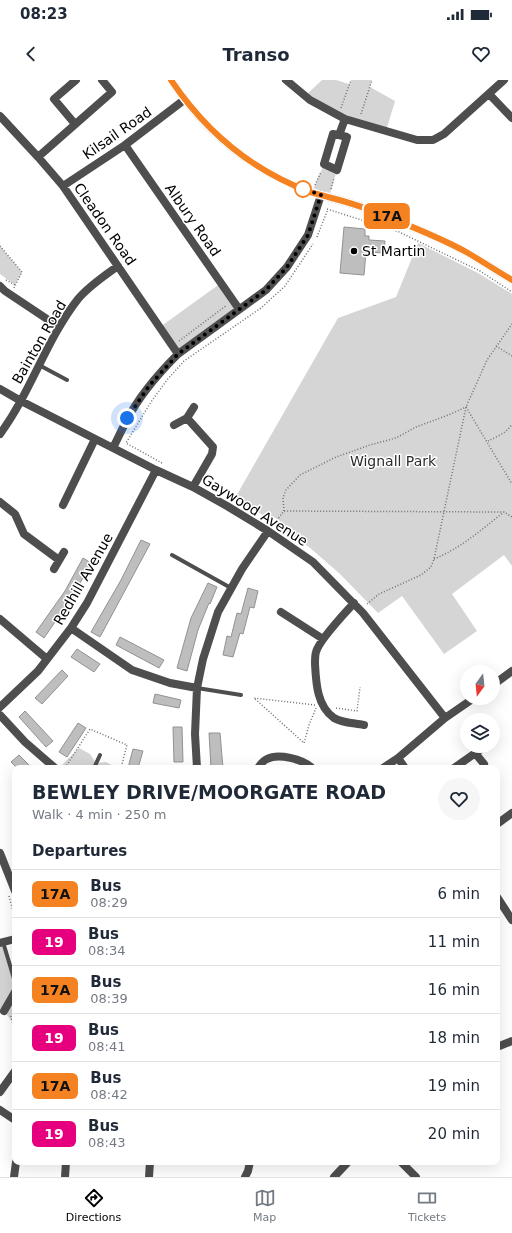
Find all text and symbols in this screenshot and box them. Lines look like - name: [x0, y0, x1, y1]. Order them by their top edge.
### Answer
- text: 08:23: [20, 5, 68, 23]
- icon: back: [20, 43, 42, 65]
- icon: heart: [470, 43, 492, 65]
- text: Transo: [222, 44, 290, 65]
- street label: Kilsail Road: [80, 103, 154, 163]
- street label: Cleadon Road: [71, 180, 139, 268]
- unlabelled marker: [294, 180, 312, 198]
- street label: Albury Road: [162, 181, 224, 259]
- line badge: 17A: [364, 203, 410, 229]
- text: 17A: [372, 208, 402, 224]
- place label: St Martin: [362, 243, 426, 259]
- marker: St Martin: [349, 246, 359, 256]
- street label: Bainton Road: [9, 298, 69, 386]
- your location: [117, 408, 137, 428]
- park label: Wignall Park: [350, 453, 437, 469]
- street label: Gaywood Avenue: [199, 471, 311, 549]
- street label: Redhill Avenue: [50, 530, 116, 628]
- north arrow: [460, 665, 500, 705]
- map controls: [460, 665, 500, 753]
- button: layers: [460, 713, 500, 753]
- button: heart: [438, 778, 480, 820]
- text: BEWLEY DRIVE/MOORGATE ROAD: [32, 781, 386, 803]
- text: Walk · 4 min · 250 m: [32, 807, 166, 822]
- text: Departures: [32, 842, 127, 860]
- text: Bus: [90, 877, 121, 895]
- text: 6 min: [437, 885, 480, 903]
- text: 17A: [40, 886, 70, 902]
- text: 08:29: [90, 895, 128, 910]
- text: Bus: [88, 925, 119, 943]
- text: 11 min: [428, 933, 480, 951]
- text: 19: [44, 934, 64, 950]
- text: 08:34: [88, 943, 125, 958]
- text: Bus: [90, 973, 121, 991]
- text: 16 min: [428, 981, 480, 999]
- text: 17A: [40, 982, 70, 998]
- text: 08:39: [90, 991, 128, 1006]
- text: Bus: [88, 1021, 119, 1039]
- text: 18 min: [428, 1029, 480, 1047]
- text: 19: [44, 1030, 64, 1046]
- text: 08:41: [88, 1039, 125, 1054]
- text: Bus: [90, 1069, 121, 1087]
- text: 19 min: [428, 1077, 480, 1095]
- text: 17A: [40, 1078, 70, 1094]
- text: 08:42: [90, 1087, 128, 1102]
- text: Bus: [88, 1117, 119, 1135]
- text: 20 min: [428, 1125, 480, 1143]
- text: 19: [44, 1126, 64, 1142]
- text: 08:43: [88, 1135, 125, 1150]
- tab: Directions: [66, 1187, 121, 1224]
- tab: Map: [253, 1187, 276, 1224]
- tab: Tickets: [408, 1187, 446, 1224]

